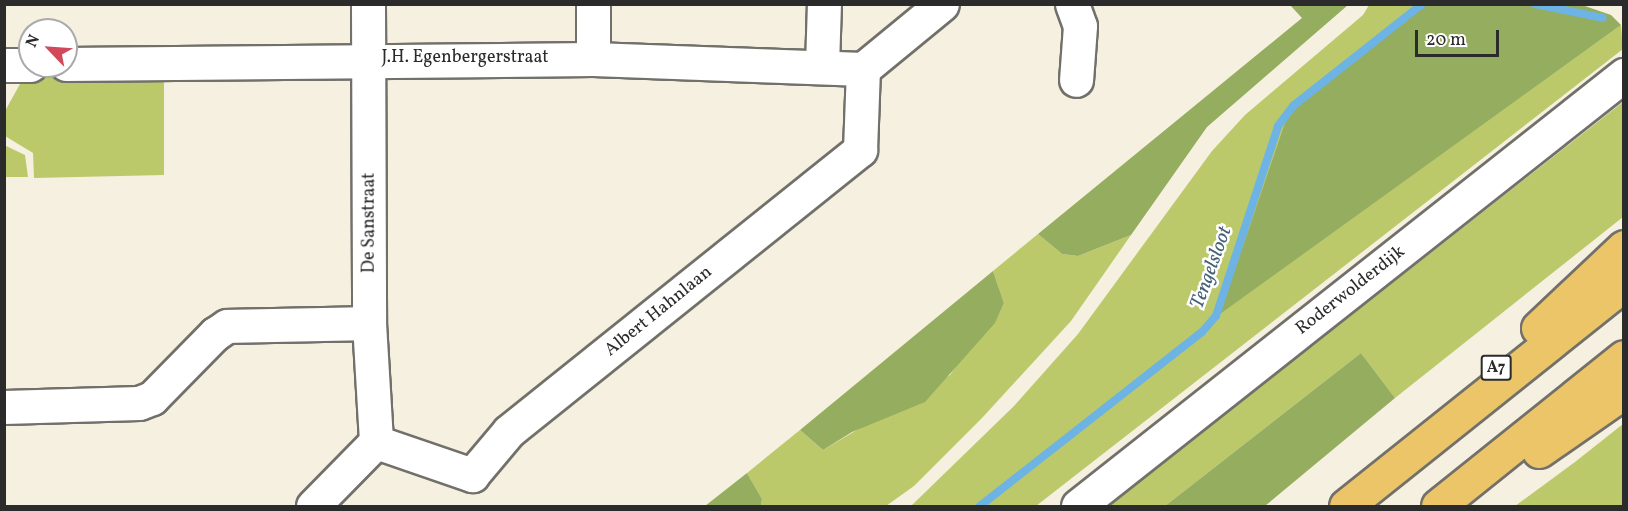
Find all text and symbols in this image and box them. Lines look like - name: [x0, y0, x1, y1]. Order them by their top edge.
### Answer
- north arrow: [18, 18, 78, 78]
- scale bar: [1418, 18, 1502, 56]
- text: 20 m: [1426, 28, 1466, 53]
- text: N: [21, 31, 46, 51]
- street label: J.H. Egenbergerstraat: [381, 47, 549, 69]
- street label: De Sanstraat: [359, 173, 381, 273]
- water label: Tengelsloot: [1186, 224, 1238, 312]
- street label: Roderwolderdijk: [1292, 242, 1410, 340]
- street label: Albert Hahnlaan: [601, 262, 717, 362]
- road number: A7: [1480, 355, 1512, 381]

